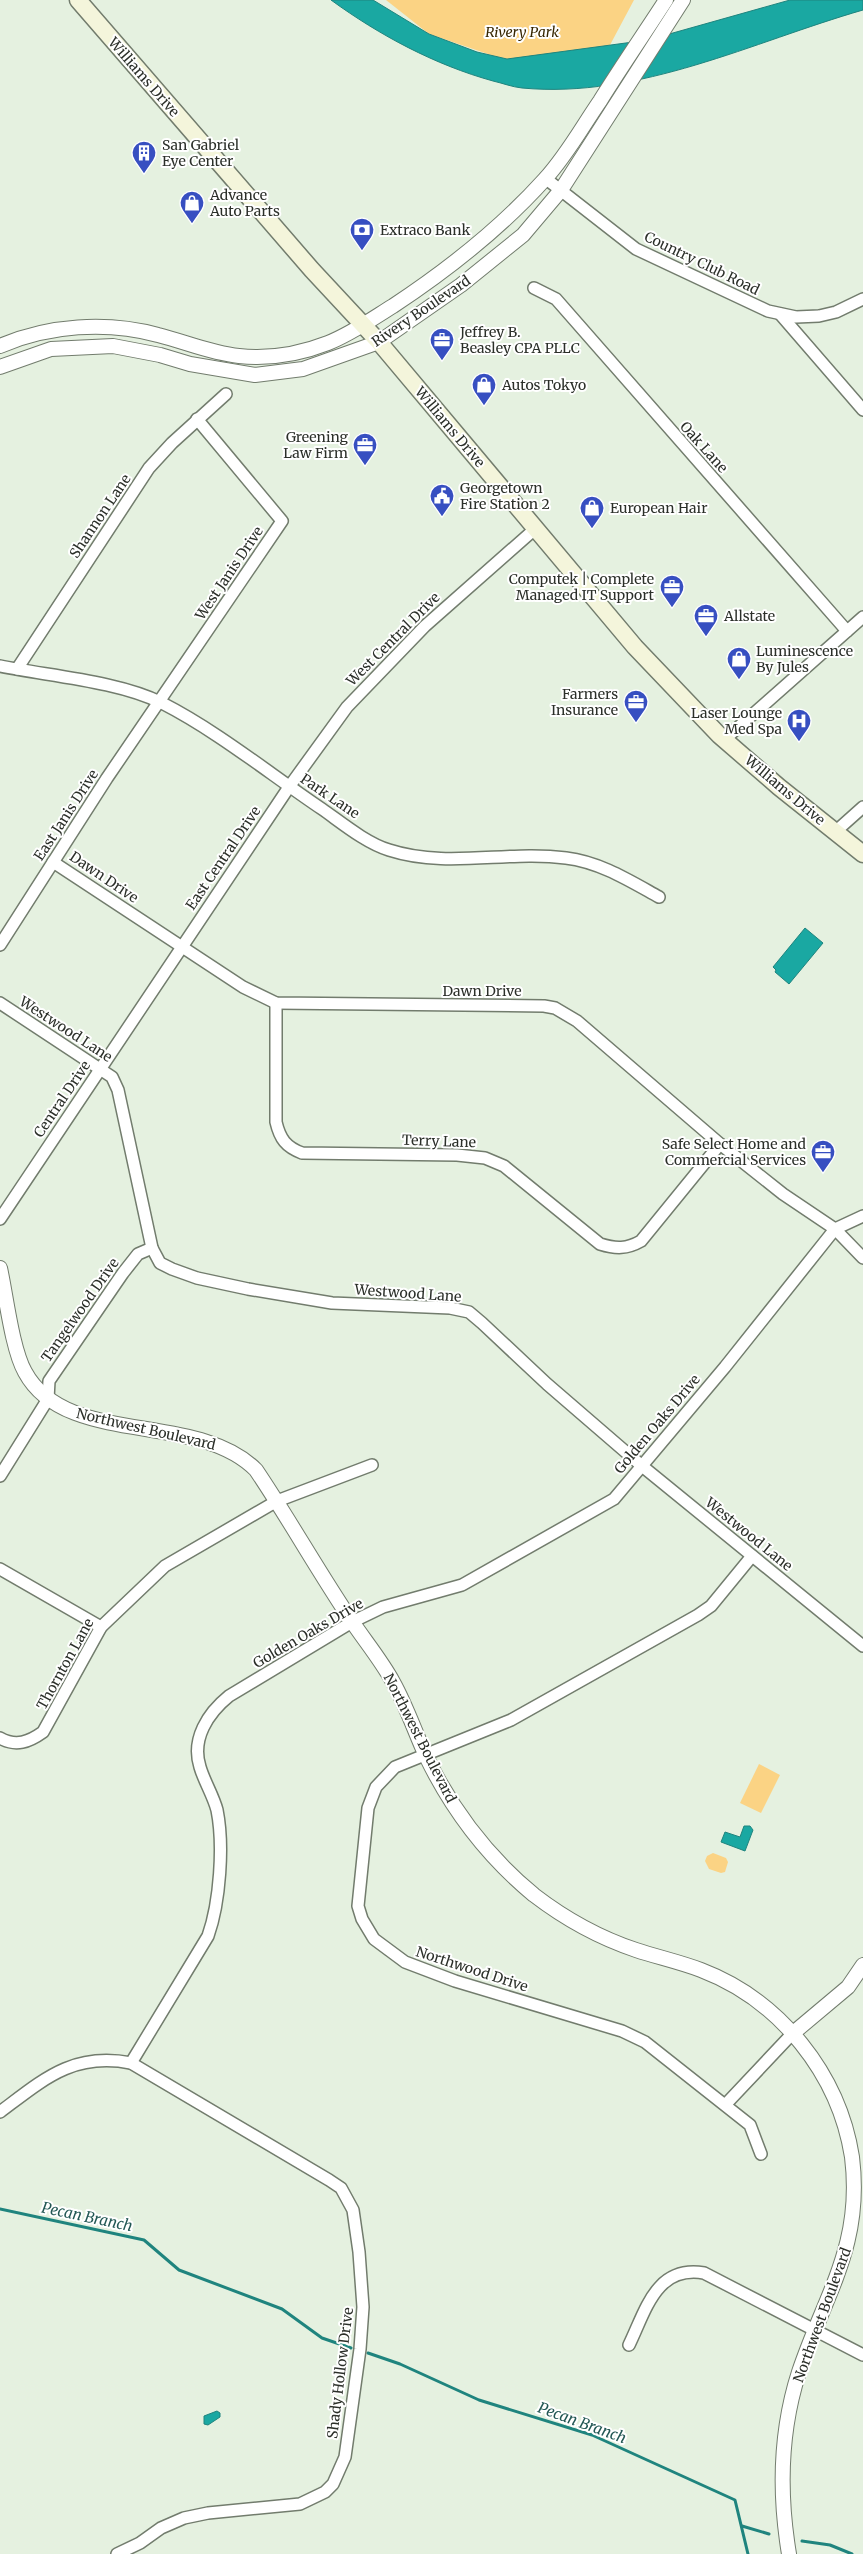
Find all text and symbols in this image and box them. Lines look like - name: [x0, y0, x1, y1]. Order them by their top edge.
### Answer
- park label: Rivery Park: [485, 23, 559, 41]
- street label: Williams Drive: [104, 33, 183, 120]
- place label: San Gabriel Eye Center: [162, 136, 240, 170]
- building icon: San Gabriel Eye Center: [131, 140, 157, 174]
- place label: Advance Auto Parts: [209, 186, 280, 220]
- shop icon: Advance Auto Parts: [179, 190, 205, 224]
- bank icon: Extraco Bank: [349, 217, 375, 251]
- place label: Extraco Bank: [380, 221, 471, 239]
- street label: Country Club Road: [641, 227, 763, 299]
- street label: Rivery Boulevard: [368, 271, 474, 351]
- place label: Jeffrey B. Beasley CPA PLLC: [459, 323, 580, 357]
- office icon: Jeffrey B. Beasley CPA PLLC: [429, 327, 455, 361]
- shop icon: Autos Tokyo: [471, 372, 497, 406]
- place label: Autos Tokyo: [501, 376, 586, 394]
- street label: Williams Drive: [410, 382, 489, 471]
- street label: Oak Lane: [676, 418, 732, 476]
- place label: Greening Law Firm: [283, 428, 349, 462]
- office icon: Greening Law Firm: [352, 432, 378, 466]
- street label: Shannon Lane: [65, 471, 135, 561]
- place label: Georgetown Fire Station 2: [460, 479, 550, 513]
- public building icon: Georgetown Fire Station 2: [429, 483, 455, 517]
- shop icon: European Hair: [579, 495, 605, 529]
- place label: European Hair: [610, 499, 707, 517]
- street label: West Janis Drive: [190, 523, 267, 624]
- place label: Computek | Complete Managed IT Support: [509, 570, 655, 604]
- office icon: Computek | Complete Managed IT Support: [659, 574, 685, 608]
- street label: West Central Drive: [342, 588, 444, 690]
- office icon: Allstate: [693, 603, 719, 637]
- place label: Allstate: [723, 607, 775, 625]
- place label: Luminescence By Jules: [756, 642, 853, 676]
- shop icon: Luminescence By Jules: [726, 646, 752, 680]
- place label: Farmers Insurance: [551, 685, 618, 719]
- office icon: Farmers Insurance: [623, 689, 649, 723]
- place label: Laser Lounge Med Spa: [691, 704, 782, 738]
- hospital icon: Laser Lounge Med Spa: [786, 708, 812, 742]
- street label: Williams Drive: [740, 750, 829, 829]
- street label: East Janis Drive: [30, 766, 102, 864]
- street label: Park Lane: [297, 770, 363, 822]
- street label: East Central Drive: [182, 803, 264, 913]
- street label: Dawn Drive: [66, 847, 142, 907]
- street label: Dawn Drive: [442, 982, 522, 1000]
- street label: Westwood Lane: [15, 992, 116, 1066]
- street label: Central Drive: [30, 1057, 94, 1141]
- street label: Terry Lane: [402, 1131, 476, 1151]
- place label: Safe Select Home and Commercial Services: [662, 1135, 807, 1169]
- office icon: Safe Select Home and Commercial Services: [810, 1139, 836, 1173]
- street label: Tangelwood Drive: [37, 1255, 123, 1365]
- street label: Westwood Lane: [353, 1280, 462, 1306]
- street label: Golden Oaks Drive: [610, 1371, 704, 1477]
- street label: Northwest Boulevard: [75, 1404, 218, 1454]
- street label: Westwood Lane: [701, 1493, 796, 1575]
- street label: Golden Oaks Drive: [250, 1594, 366, 1672]
- street label: Thornton Lane: [32, 1615, 98, 1713]
- street label: Northwest Boulevard: [380, 1670, 461, 1806]
- street label: Northwood Drive: [414, 1942, 530, 1996]
- water label: Pecan Branch: [40, 2198, 134, 2235]
- street label: Northwest Boulevard: [789, 2244, 855, 2385]
- street label: Shady Hollow Drive: [323, 2306, 357, 2440]
- water label: Pecan Branch: [535, 2398, 629, 2447]

